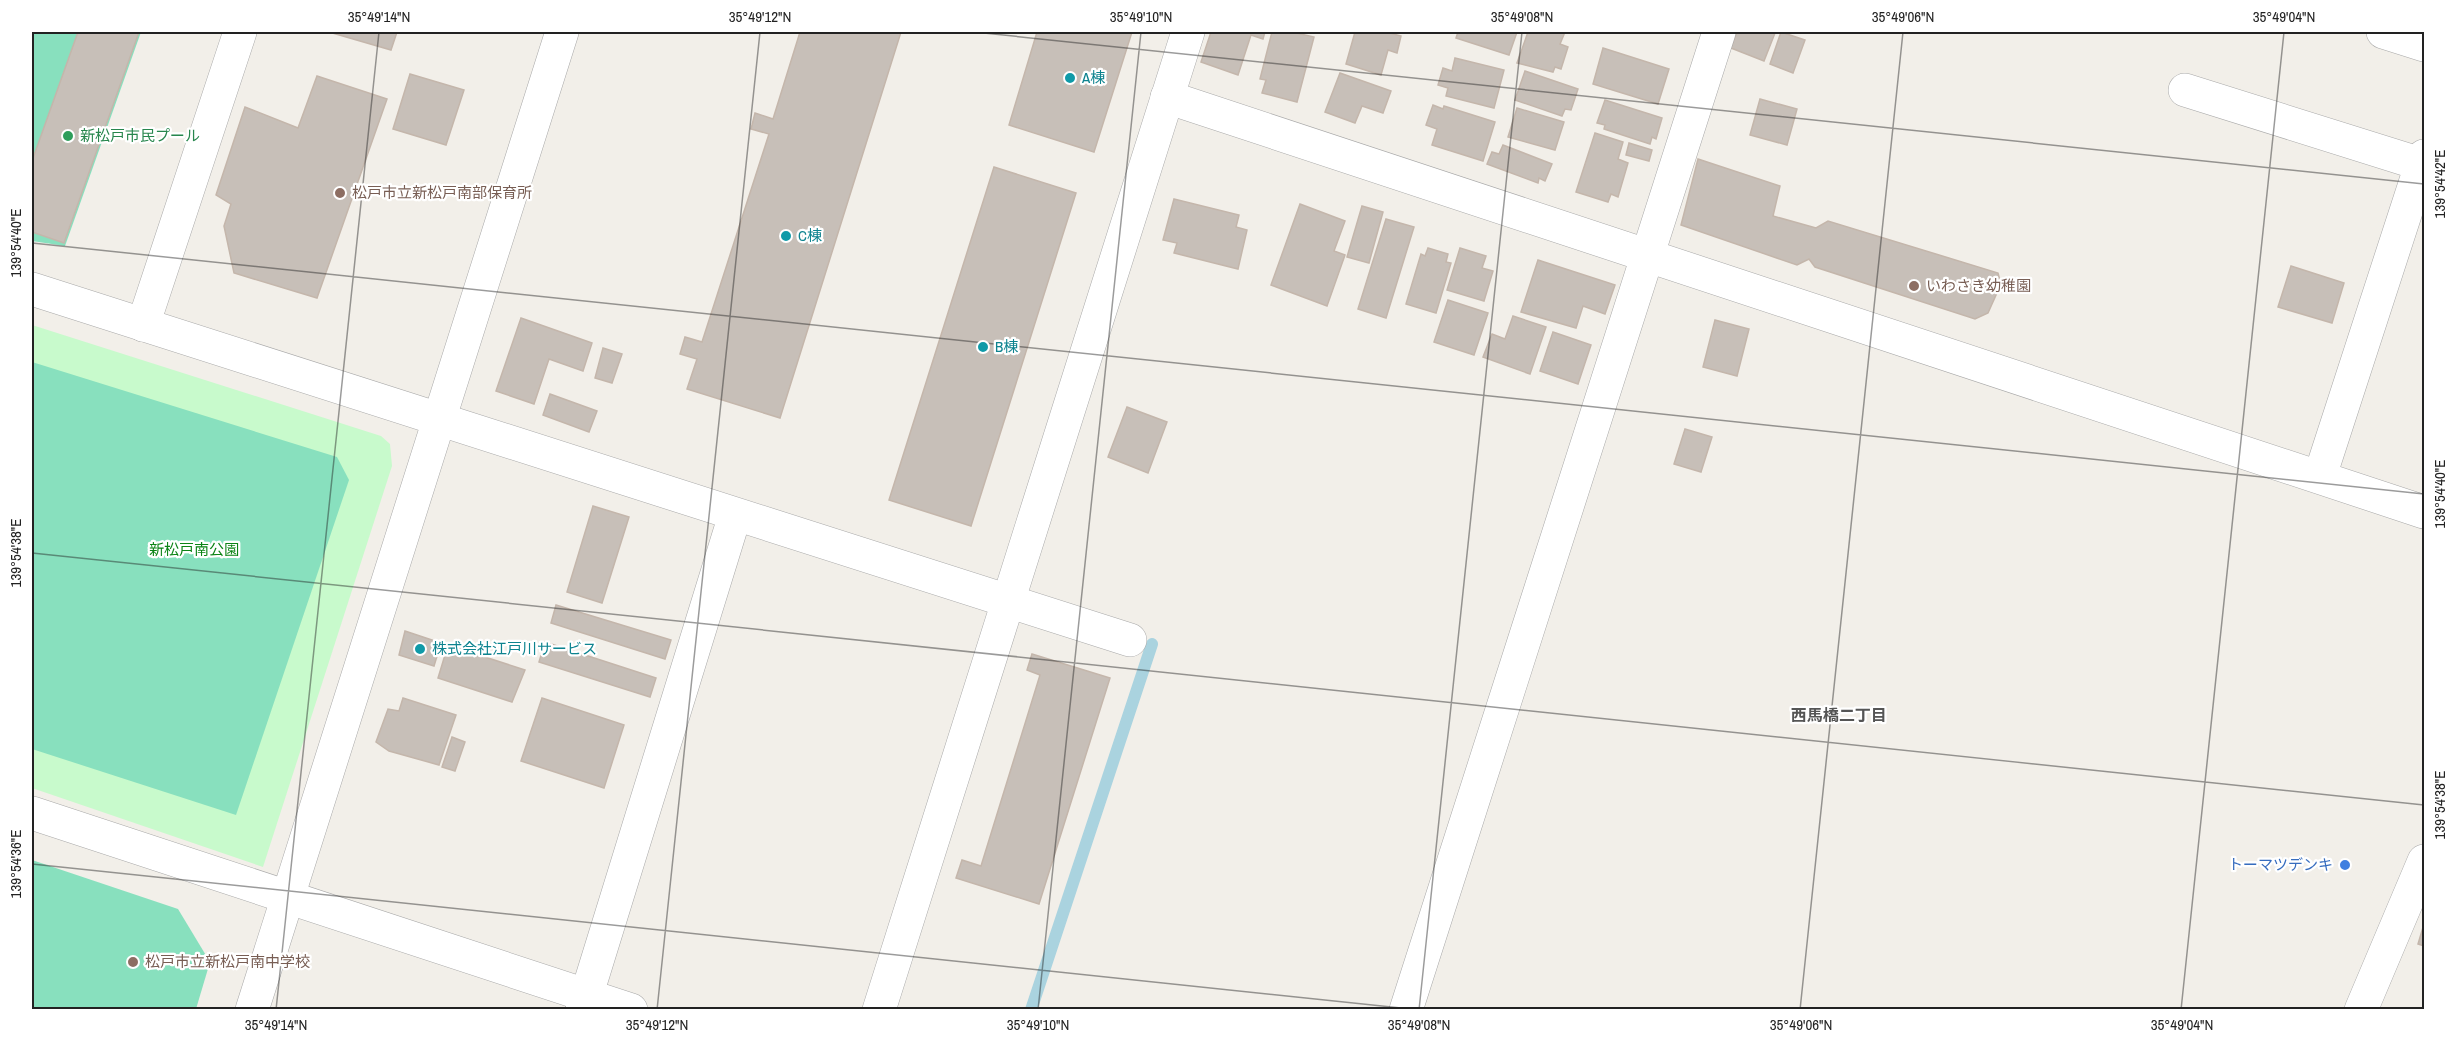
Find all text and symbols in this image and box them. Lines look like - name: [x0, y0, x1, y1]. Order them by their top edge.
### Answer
- text: 35°49'14"N: [348, 6, 410, 27]
- text: 35°49'12"N: [729, 6, 791, 27]
- text: 35°49'10"N: [1110, 6, 1172, 27]
- text: 35°49'08"N: [1491, 6, 1553, 27]
- text: 35°49'06"N: [1872, 6, 1934, 27]
- text: 35°49'04"N: [2253, 6, 2315, 27]
- place label: A棟: [1081, 67, 1105, 88]
- marker: A棟: [1063, 71, 1077, 85]
- place label: 新松戸市民プール: [80, 125, 200, 146]
- marker: 新松戸市民プール: [61, 129, 75, 143]
- text: 139°54'42"E: [2429, 150, 2450, 218]
- place label: 松戸市立新松戸南部保育所: [352, 182, 532, 203]
- marker: 松戸市立新松戸南部保育所: [333, 186, 347, 200]
- text: 139°54'40"E: [5, 209, 26, 277]
- place label: C棟: [798, 225, 822, 246]
- marker: C棟: [779, 229, 793, 243]
- place label: いわさき幼稚園: [1926, 275, 2031, 296]
- marker: いわさき幼稚園: [1907, 279, 1921, 293]
- place label: B棟: [995, 336, 1018, 357]
- marker: B棟: [976, 340, 990, 354]
- text: 139°54'40"E: [2429, 460, 2450, 528]
- text: 139°54'38"E: [5, 519, 26, 587]
- park label: 新松戸南公園: [149, 539, 239, 560]
- place label: 株式会社江戸川サービス: [432, 638, 597, 659]
- marker: 株式会社江戸川サービス: [413, 642, 427, 656]
- district label: 西馬橋二丁目: [1791, 704, 1887, 726]
- text: 139°54'38"E: [2429, 771, 2450, 839]
- text: 139°54'36"E: [5, 830, 26, 898]
- place label: トーマツデンキ: [2228, 854, 2333, 875]
- marker: トーマツデンキ: [2338, 858, 2352, 872]
- place label: 松戸市立新松戸南中学校: [145, 951, 310, 972]
- marker: 松戸市立新松戸南中学校: [126, 955, 140, 969]
- text: 35°49'14"N: [245, 1014, 307, 1035]
- text: 35°49'12"N: [626, 1014, 688, 1035]
- text: 35°49'10"N: [1007, 1014, 1069, 1035]
- text: 35°49'08"N: [1388, 1014, 1450, 1035]
- text: 35°49'06"N: [1770, 1014, 1832, 1035]
- text: 35°49'04"N: [2151, 1014, 2213, 1035]

